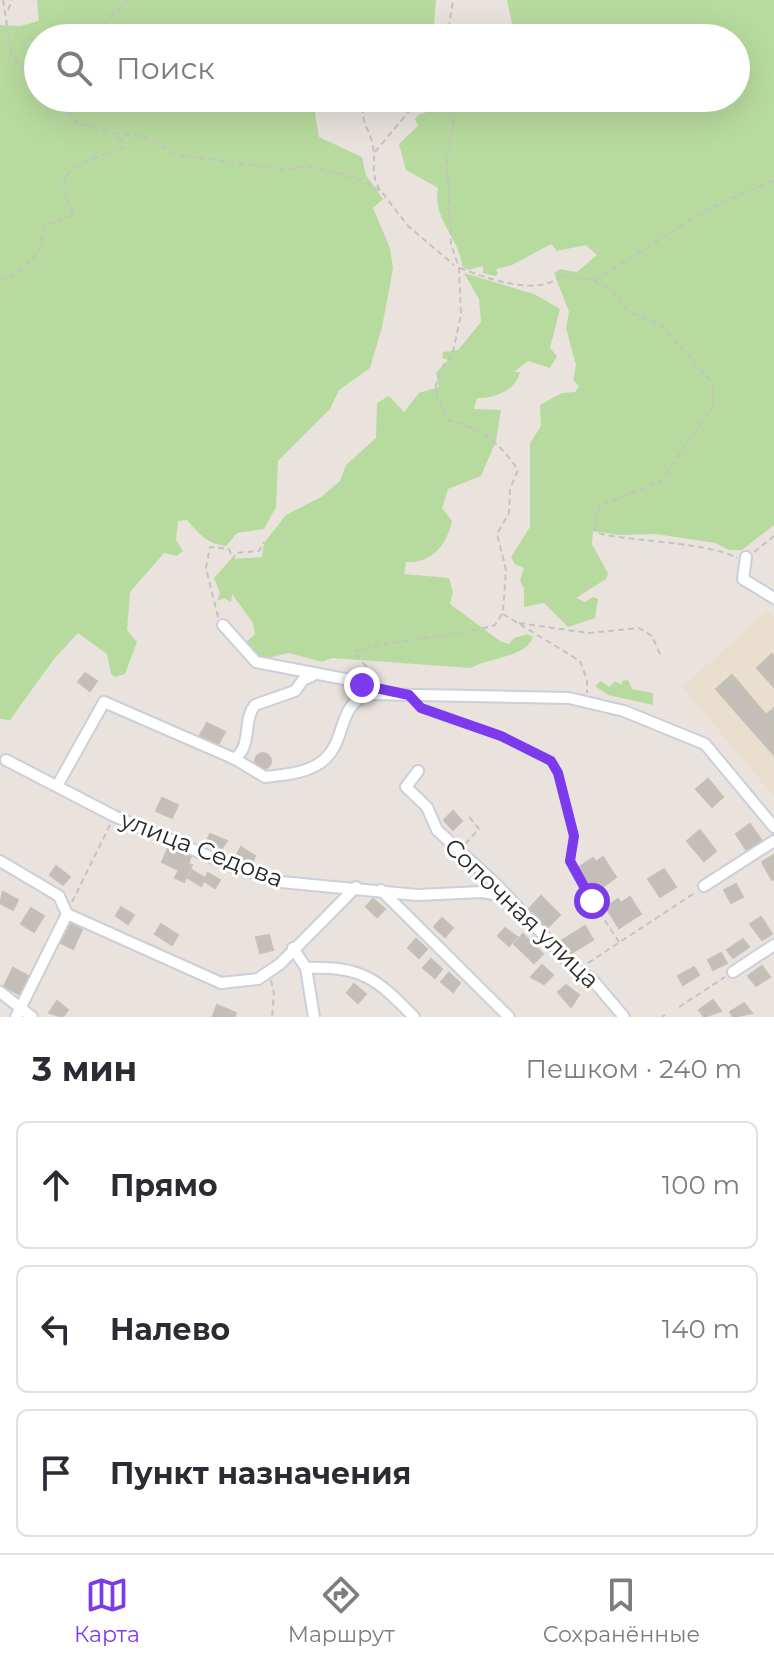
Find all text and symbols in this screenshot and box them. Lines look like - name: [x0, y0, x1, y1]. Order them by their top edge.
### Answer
- search box: [24, 24, 750, 112]
- icon: search: [52, 46, 96, 90]
- text: Поиск: [116, 50, 215, 87]
- route end: [344, 667, 380, 703]
- street label: улица Седова: [116, 804, 287, 893]
- street label: Сопочная улица: [439, 832, 605, 994]
- route start: [574, 883, 610, 919]
- text: 3 мин: [32, 1048, 137, 1090]
- text: Пешком · 240 m: [525, 1053, 742, 1085]
- icon: ahead: [34, 1163, 78, 1207]
- text: Прямо: [110, 1167, 218, 1204]
- text: 100 m: [662, 1169, 740, 1201]
- icon: left: [34, 1307, 78, 1351]
- text: Налево: [110, 1311, 230, 1348]
- text: 140 m: [662, 1313, 740, 1345]
- icon: arrive: [34, 1451, 78, 1495]
- text: Пункт назначения: [110, 1455, 411, 1492]
- tab: Карта: [74, 1573, 140, 1648]
- tab: Маршрут: [288, 1573, 395, 1648]
- tab: Сохранённые: [543, 1573, 700, 1648]

